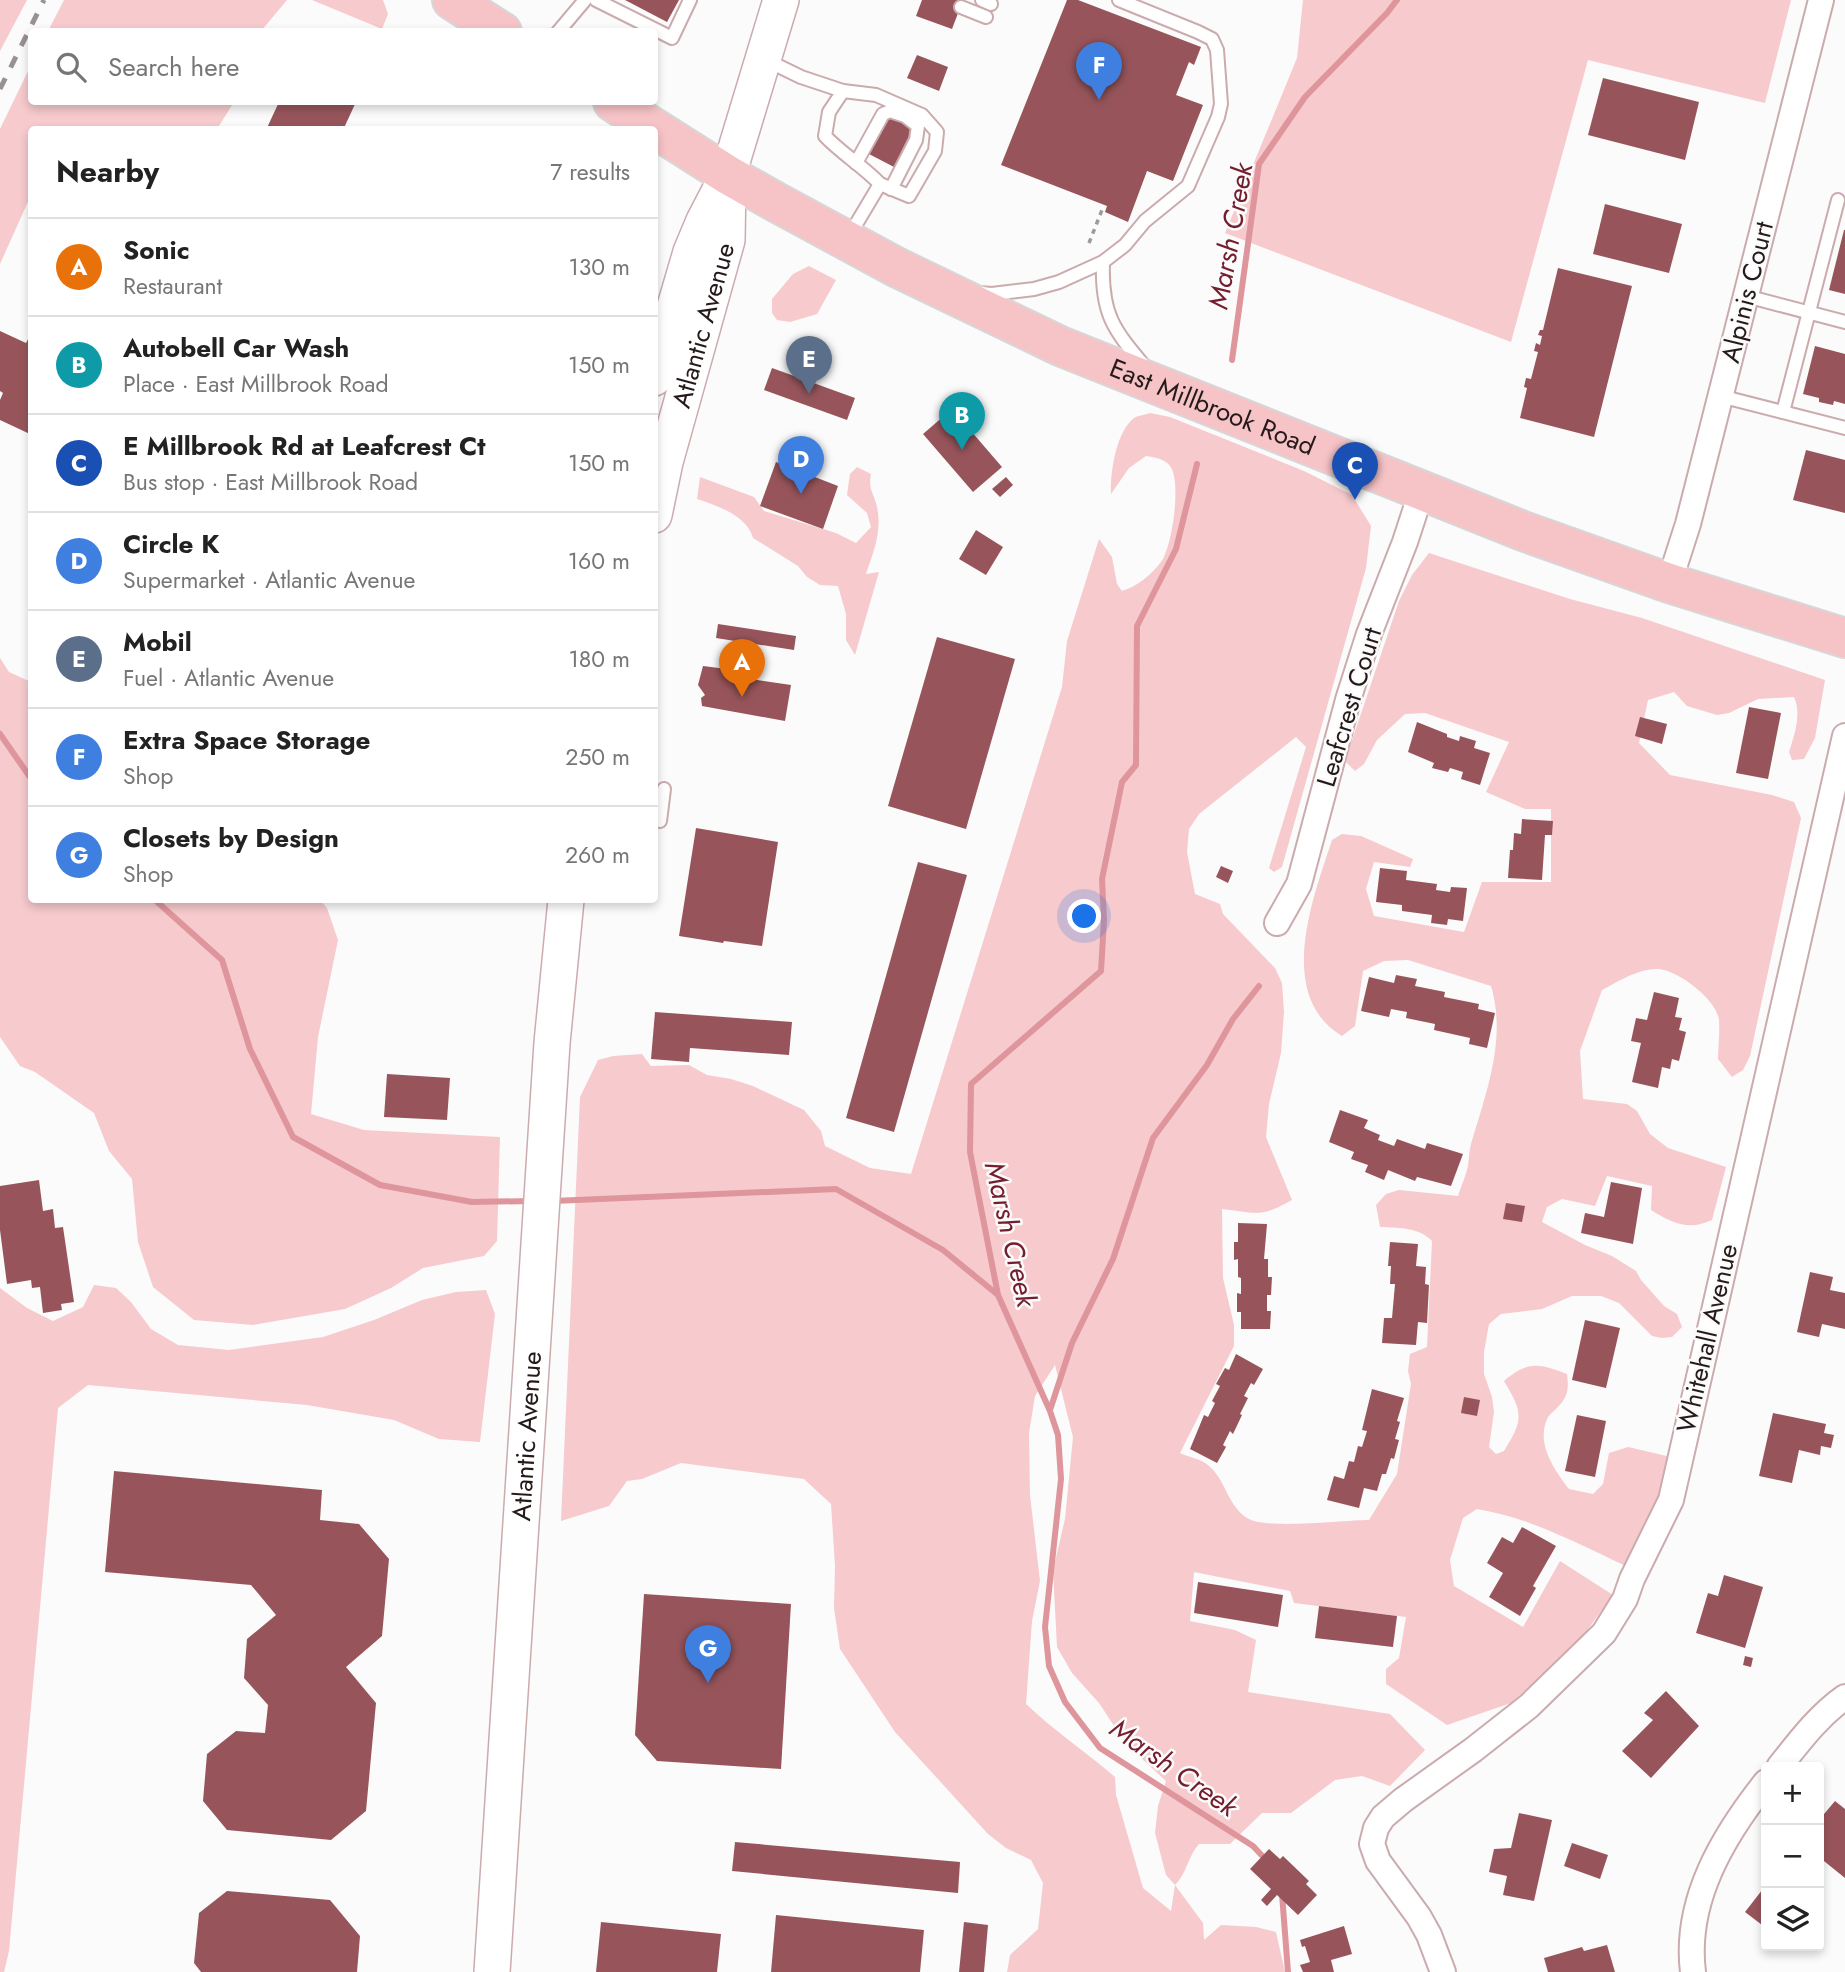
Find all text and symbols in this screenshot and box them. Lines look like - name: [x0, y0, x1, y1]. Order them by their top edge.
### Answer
- search box: [28, 28, 658, 105]
- pin: F: [1076, 42, 1122, 100]
- icon: search: [52, 48, 90, 86]
- text: Search here: [108, 48, 240, 86]
- text: Nearby: [56, 150, 159, 193]
- text: 7 results: [550, 155, 630, 189]
- water label: Marsh Creek: [1197, 159, 1264, 312]
- street label: Alpinis Court: [1711, 217, 1783, 367]
- text: Sonic: [123, 231, 190, 269]
- street label: Atlantic Avenue: [662, 238, 744, 412]
- text: A: [71, 250, 87, 284]
- text: 130 m: [568, 250, 630, 284]
- text: Restaurant: [123, 269, 222, 303]
- text: Autobell Car Wash: [123, 329, 349, 367]
- pin: E: [786, 336, 832, 394]
- text: B: [71, 348, 87, 382]
- text: 150 m: [568, 348, 630, 382]
- street label: East Millbrook Road: [1104, 349, 1321, 465]
- text: Place · East Millbrook Road: [123, 367, 389, 401]
- pin: B: [939, 392, 985, 450]
- text: E Millbrook Rd at Leafcrest Ct: [123, 427, 485, 465]
- pin: D: [778, 436, 824, 494]
- pin: C: [1332, 442, 1378, 500]
- text: C: [71, 446, 87, 480]
- text: 150 m: [568, 446, 630, 480]
- text: Bus stop · East Millbrook Road: [123, 465, 418, 499]
- text: Circle K: [123, 525, 219, 563]
- text: D: [71, 544, 87, 578]
- text: 160 m: [568, 544, 630, 578]
- text: Supermarket · Atlantic Avenue: [123, 563, 415, 597]
- street label: Leafcrest Court: [1307, 622, 1391, 791]
- text: Mobil: [123, 623, 192, 661]
- pin: A: [719, 639, 765, 697]
- text: E: [72, 642, 86, 676]
- text: 180 m: [568, 642, 630, 676]
- text: Fuel · Atlantic Avenue: [123, 661, 334, 695]
- text: Extra Space Storage: [123, 721, 370, 759]
- text: F: [73, 740, 85, 774]
- text: 250 m: [565, 740, 630, 774]
- text: Shop: [123, 759, 173, 793]
- text: Closets by Design: [123, 819, 339, 857]
- text: G: [70, 838, 88, 872]
- text: 260 m: [565, 838, 630, 872]
- text: Shop: [123, 857, 173, 891]
- your location: [1067, 899, 1101, 933]
- water label: Marsh Creek: [974, 1157, 1047, 1312]
- street label: Whitehall Avenue: [1667, 1240, 1747, 1436]
- street label: Atlantic Avenue: [502, 1350, 551, 1522]
- pin: G: [685, 1625, 731, 1683]
- water label: Marsh Creek: [1101, 1708, 1247, 1827]
- map controls: [1761, 1762, 1824, 1951]
- button: +: [1761, 1762, 1824, 1825]
- button: −: [1761, 1825, 1824, 1888]
- button: layers: [1761, 1888, 1824, 1951]

